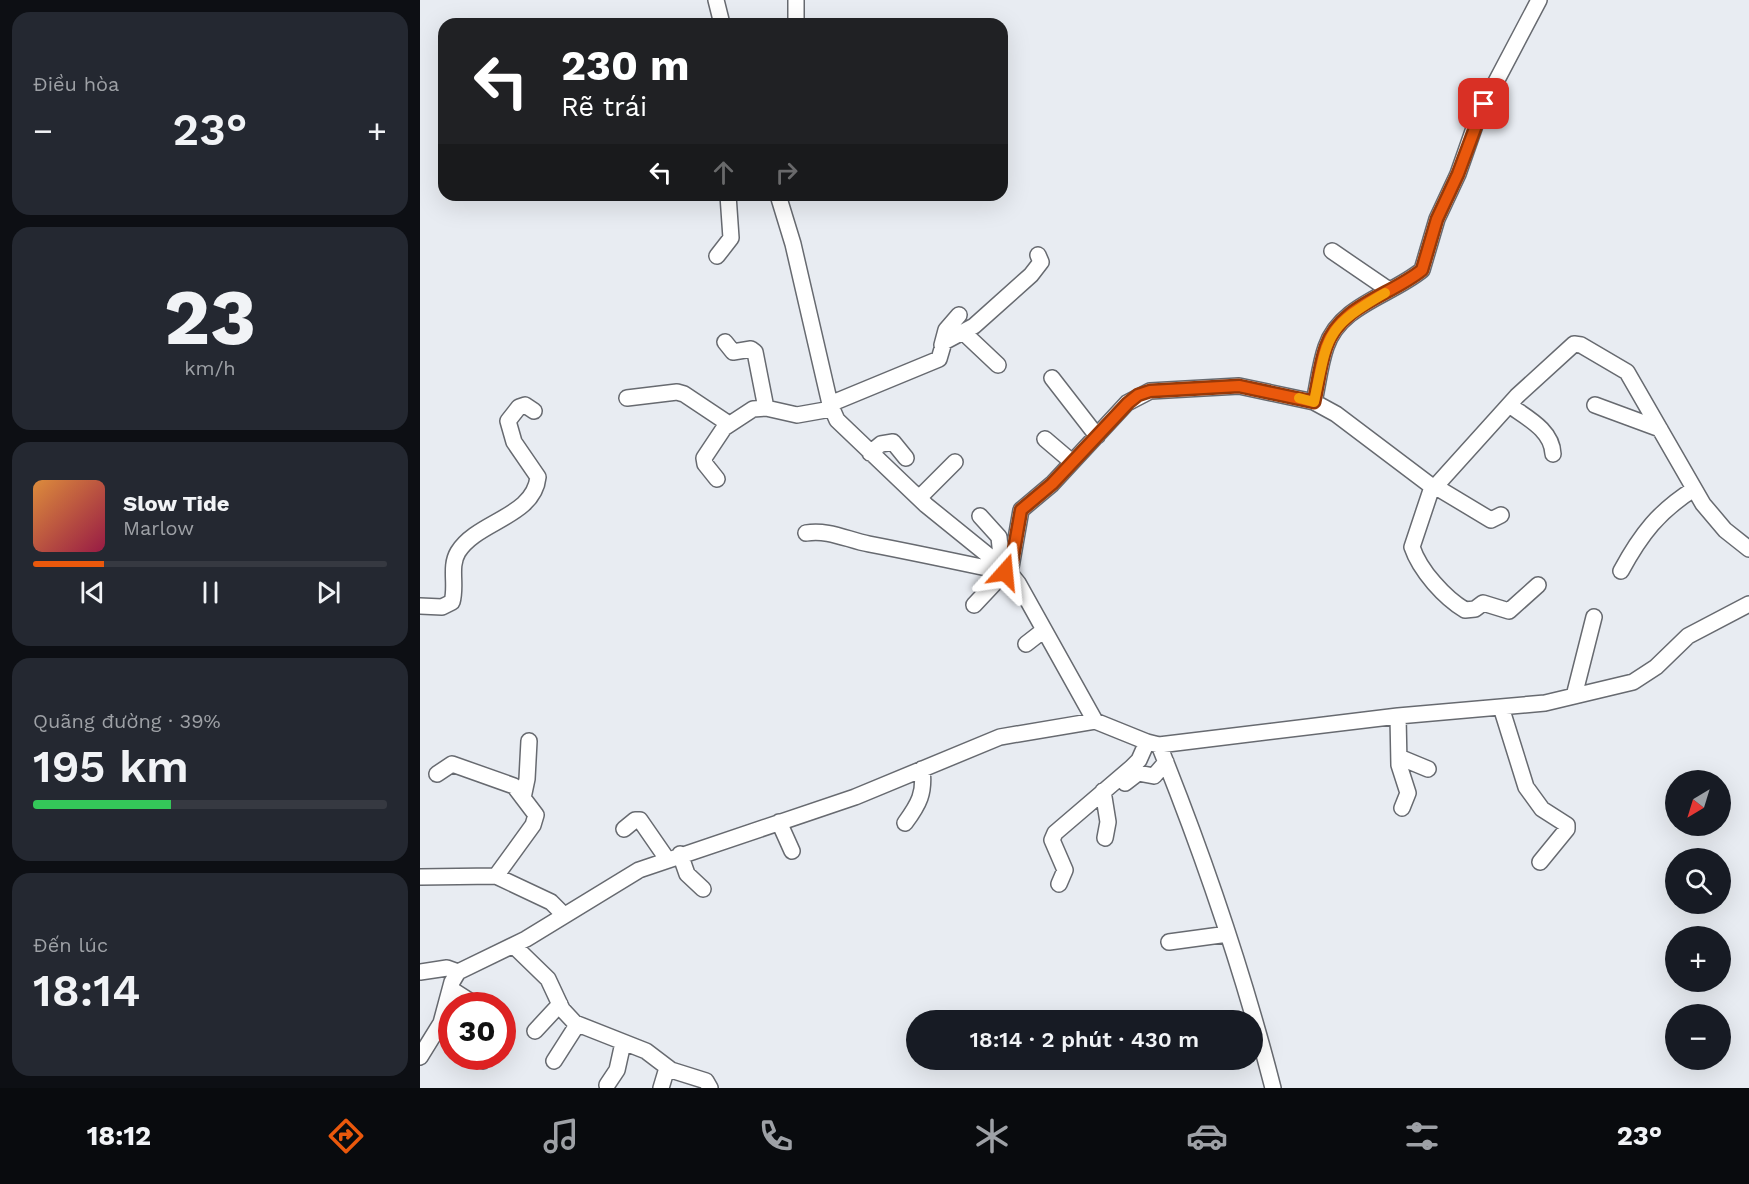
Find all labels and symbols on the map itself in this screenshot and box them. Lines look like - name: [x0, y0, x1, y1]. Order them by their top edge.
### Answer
- pin: [1458, 78, 1509, 129]
- position arrow: [973, 540, 1037, 604]
- north arrow: [1665, 770, 1731, 836]
- speed limit sign: 30: [438, 992, 516, 1070]

